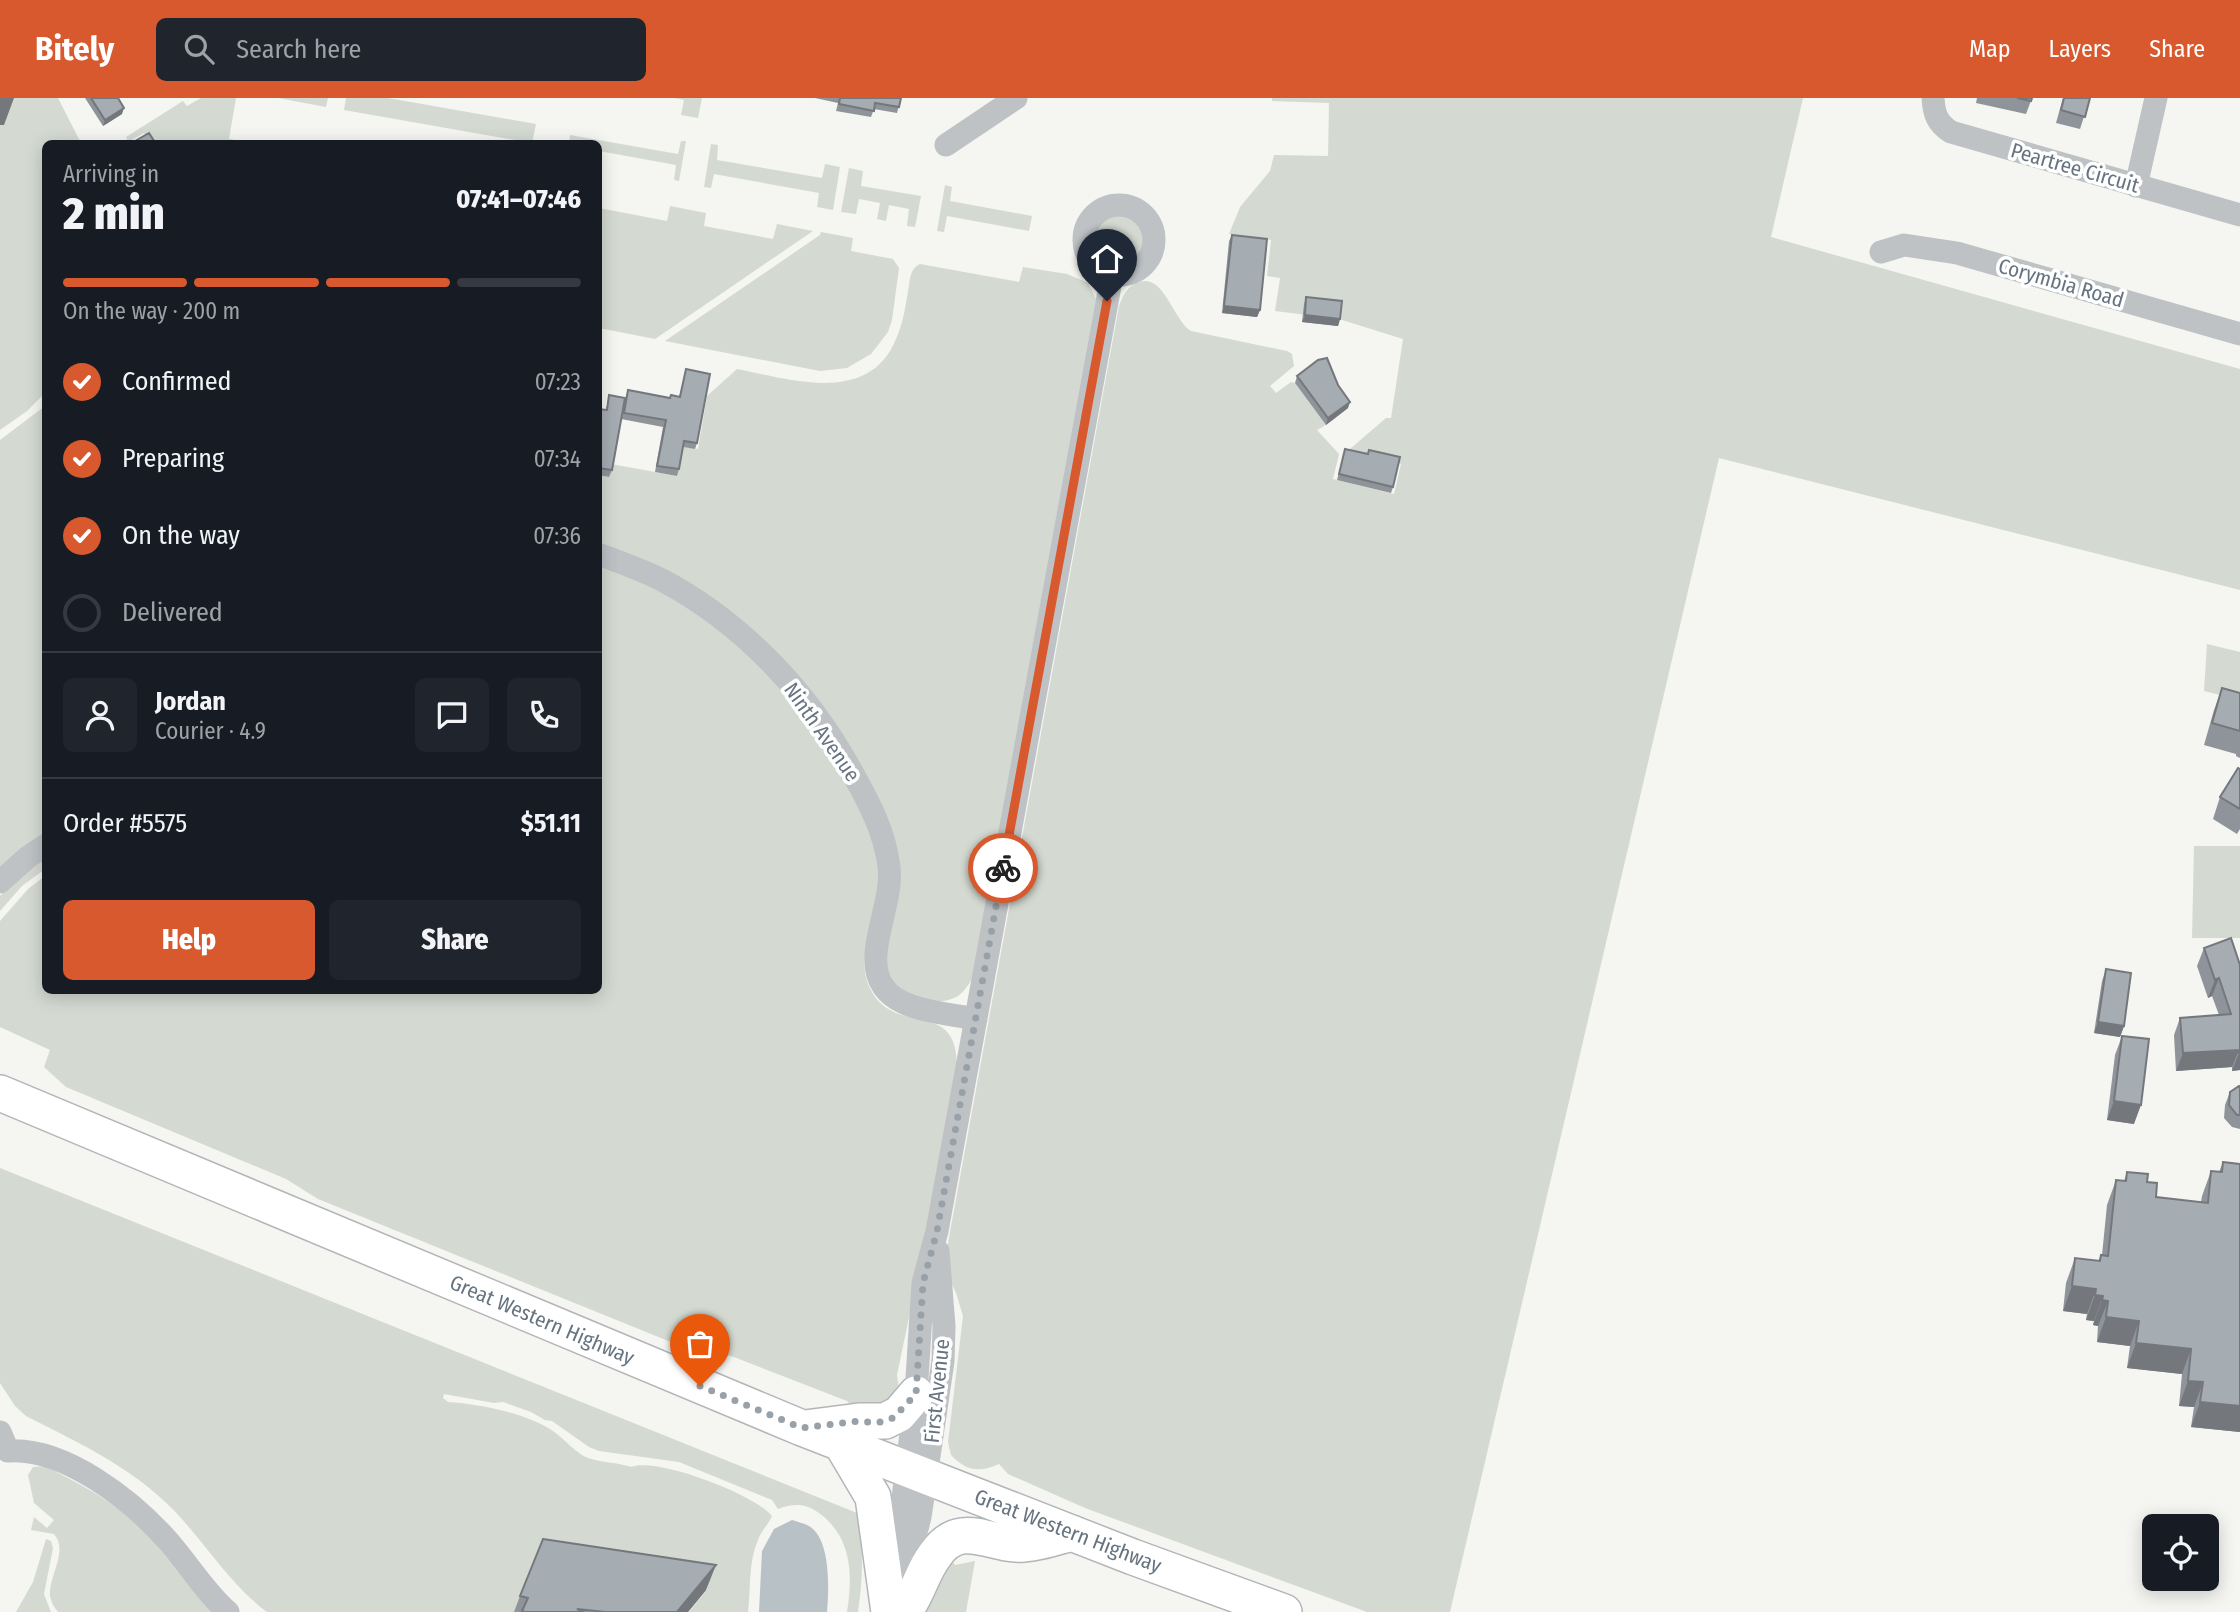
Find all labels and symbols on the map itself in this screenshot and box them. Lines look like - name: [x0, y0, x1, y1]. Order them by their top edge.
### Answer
- street label: Peartree Circuit: [2008, 137, 2142, 199]
- pin: [1077, 229, 1137, 301]
- street label: Corymbia Road: [1995, 253, 2127, 313]
- street label: Ninth Avenue: [778, 677, 866, 787]
- courier: [968, 833, 1038, 903]
- street label: Great Western Highway: [446, 1269, 639, 1371]
- pin: [670, 1314, 730, 1386]
- street label: First Avenue: [919, 1338, 955, 1444]
- street label: Great Western Highway: [971, 1483, 1166, 1579]

